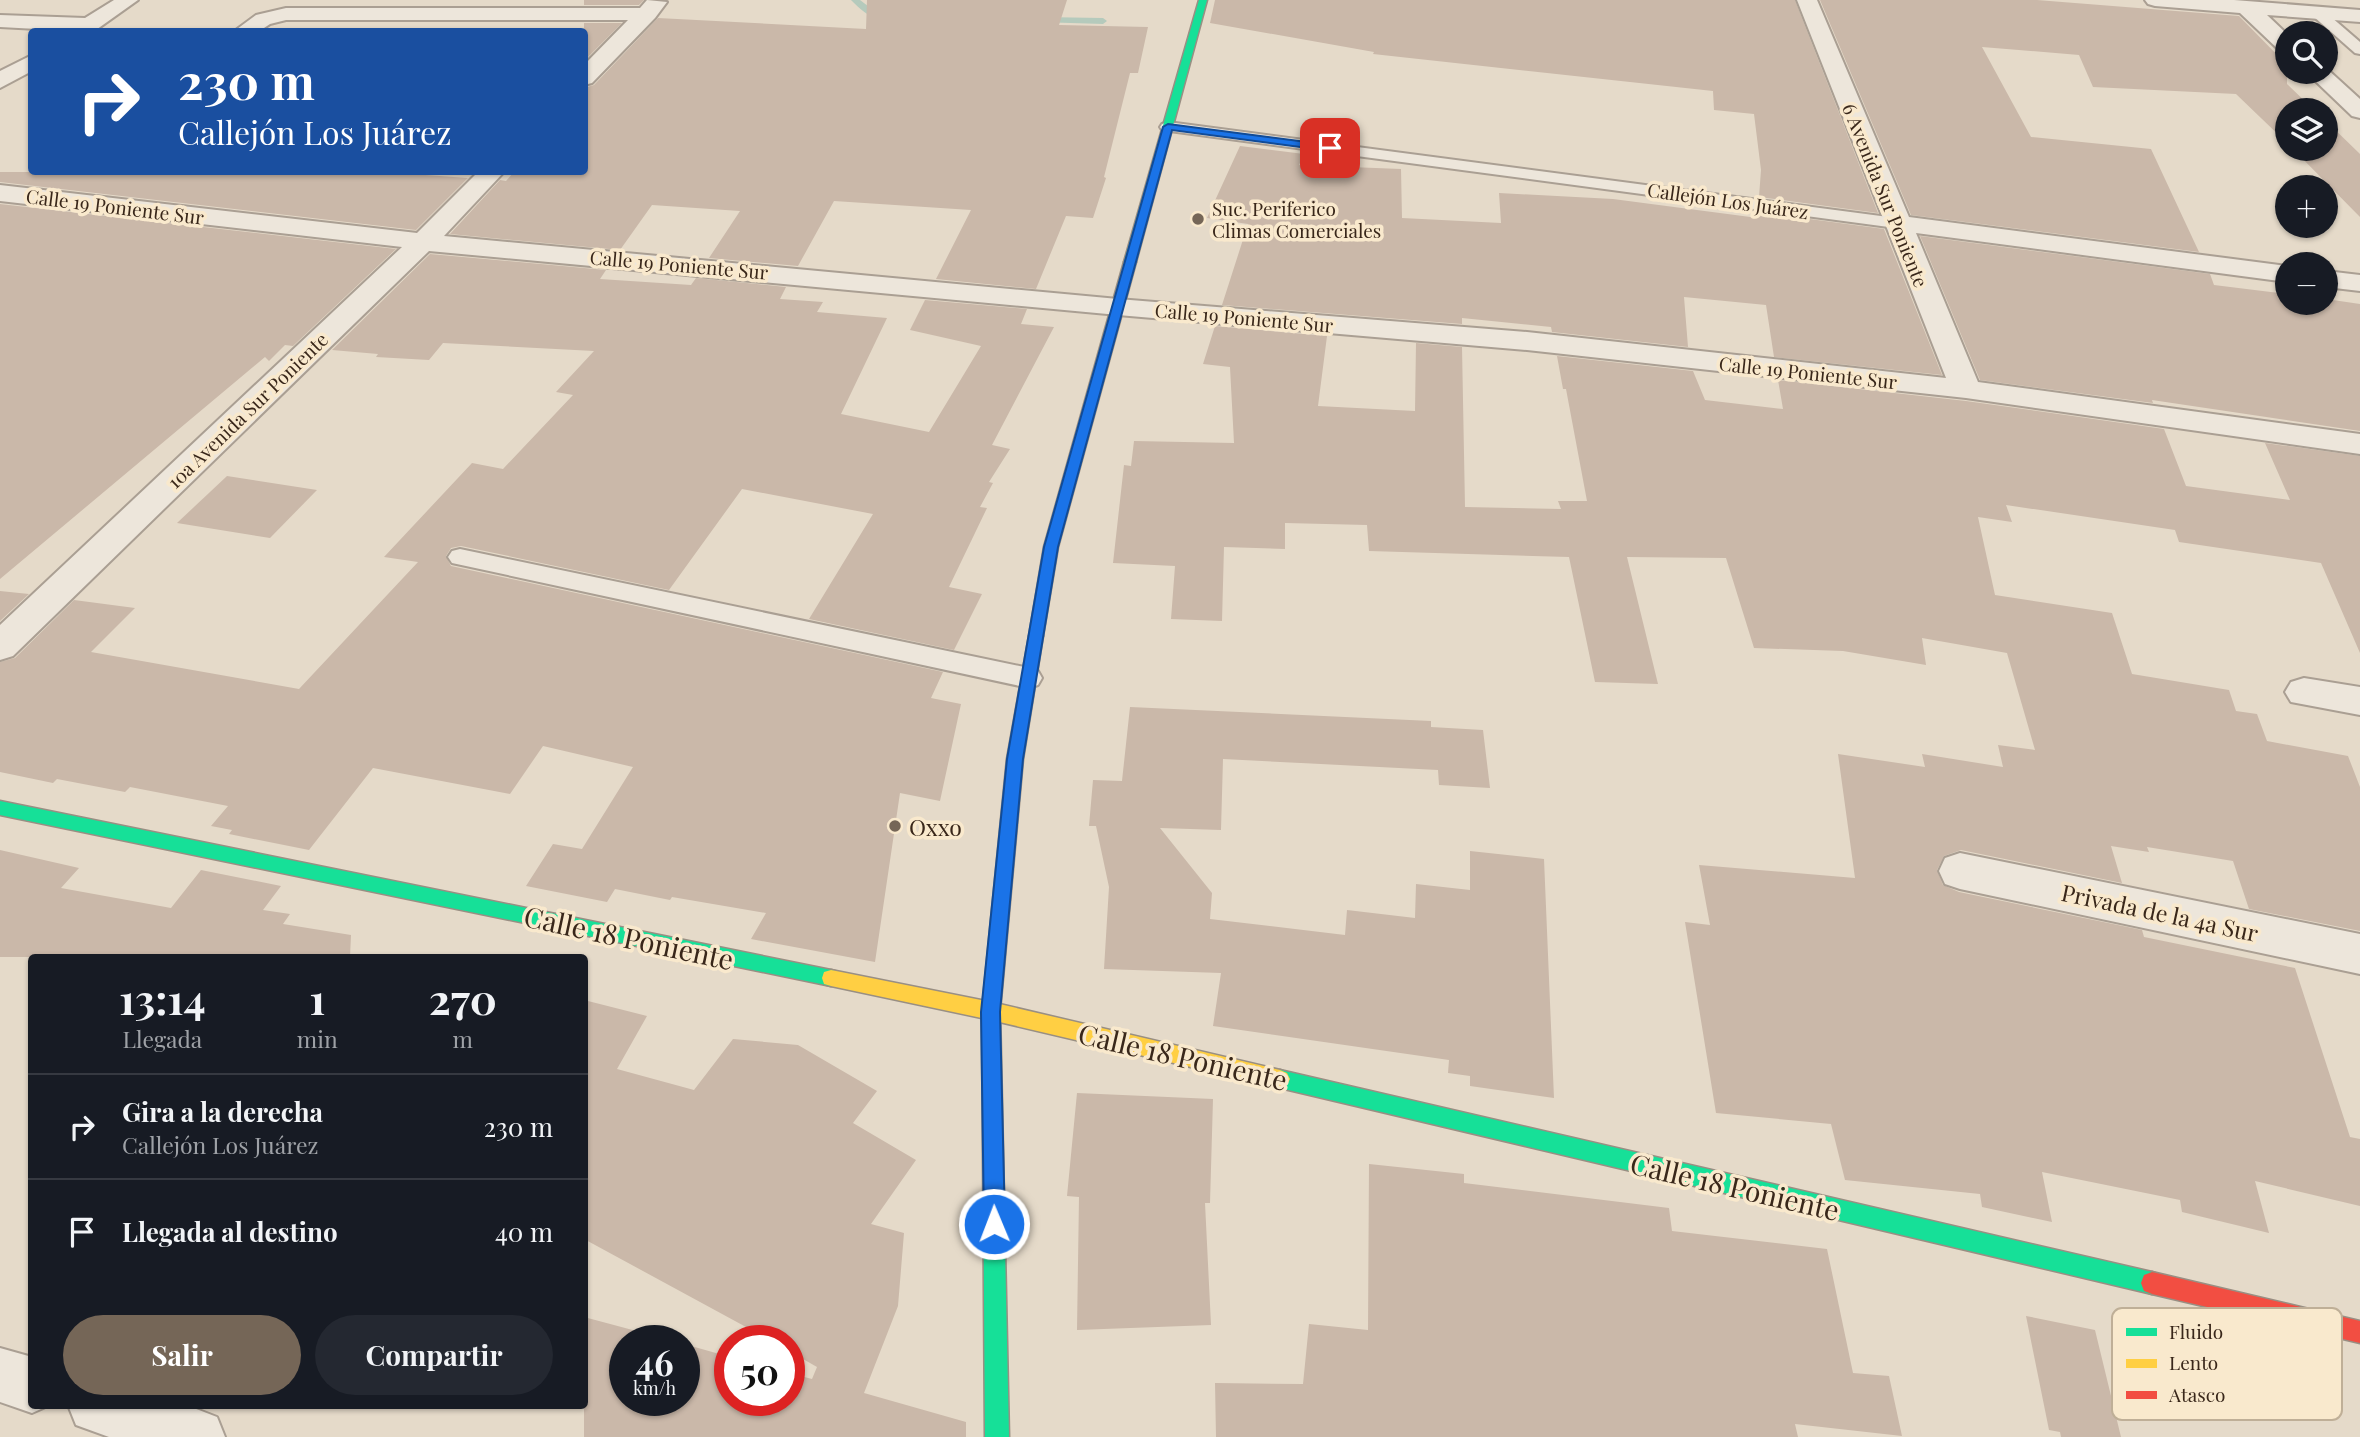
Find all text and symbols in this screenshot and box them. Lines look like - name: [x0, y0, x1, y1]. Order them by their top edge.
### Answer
- map controls: [2275, 21, 2338, 315]
- button: search: [2275, 21, 2338, 84]
- text: 230 m: [178, 47, 315, 112]
- icon: right: [63, 56, 154, 147]
- button: layers: [2275, 98, 2338, 161]
- street label: 6 Avenida Sur Poniente: [1837, 99, 1935, 291]
- text: Callejón Los Juárez: [178, 110, 451, 153]
- pin: [1300, 118, 1360, 178]
- icon: arrive: [1311, 129, 1349, 167]
- button: +: [2275, 175, 2338, 238]
- street label: Callejón Los Juárez: [1646, 176, 1810, 224]
- street label: Calle 19 Poniente Sur: [25, 182, 206, 230]
- place label: Suc. Periferico Climas Comerciales: [1212, 195, 1381, 243]
- marker: Suc. Periferico Climas Comerciales: [1190, 211, 1206, 227]
- street label: Calle 19 Poniente Sur: [589, 243, 770, 285]
- button: −: [2275, 252, 2338, 315]
- street label: Calle 19 Poniente Sur: [1154, 296, 1335, 338]
- street label: 10a Avenida Sur Poniente: [161, 326, 333, 494]
- street label: Calle 19 Poniente Sur: [1718, 350, 1899, 394]
- place label: Oxxo: [909, 811, 962, 842]
- marker: Oxxo: [887, 818, 903, 834]
- street label: Privada de la 4a Sur: [2059, 876, 2261, 948]
- street label: Calle 18 Poniente: [521, 897, 737, 977]
- text: 13:14: [119, 970, 206, 1026]
- text: 1: [309, 970, 325, 1026]
- text: 270: [429, 970, 497, 1026]
- street label: Calle 18 Poniente: [1075, 1014, 1291, 1098]
- text: Llegada: [123, 1023, 202, 1054]
- text: min: [297, 1023, 338, 1054]
- text: m: [453, 1023, 473, 1054]
- text: Gira a la derecha: [122, 1094, 323, 1129]
- icon: right: [63, 1108, 101, 1146]
- text: 230 m: [484, 1109, 553, 1144]
- text: Callejón Los Juárez: [122, 1129, 319, 1160]
- street label: Calle 18 Poniente: [1627, 1144, 1843, 1228]
- position arrow: [957, 1187, 1031, 1261]
- icon: arrive: [63, 1213, 101, 1251]
- text: Llegada al destino: [122, 1214, 338, 1249]
- text: 40 m: [495, 1214, 553, 1249]
- legend: [2112, 1308, 2342, 1420]
- button: Salir: [63, 1315, 301, 1395]
- button: Compartir: [315, 1315, 553, 1395]
- text: Fluido: [2169, 1318, 2223, 1344]
- speed limit sign: 50: [714, 1325, 805, 1416]
- text: 46: [635, 1338, 674, 1385]
- text: Lento: [2169, 1349, 2218, 1375]
- text: km/h: [633, 1376, 676, 1400]
- text: Atasco: [2168, 1381, 2225, 1407]

